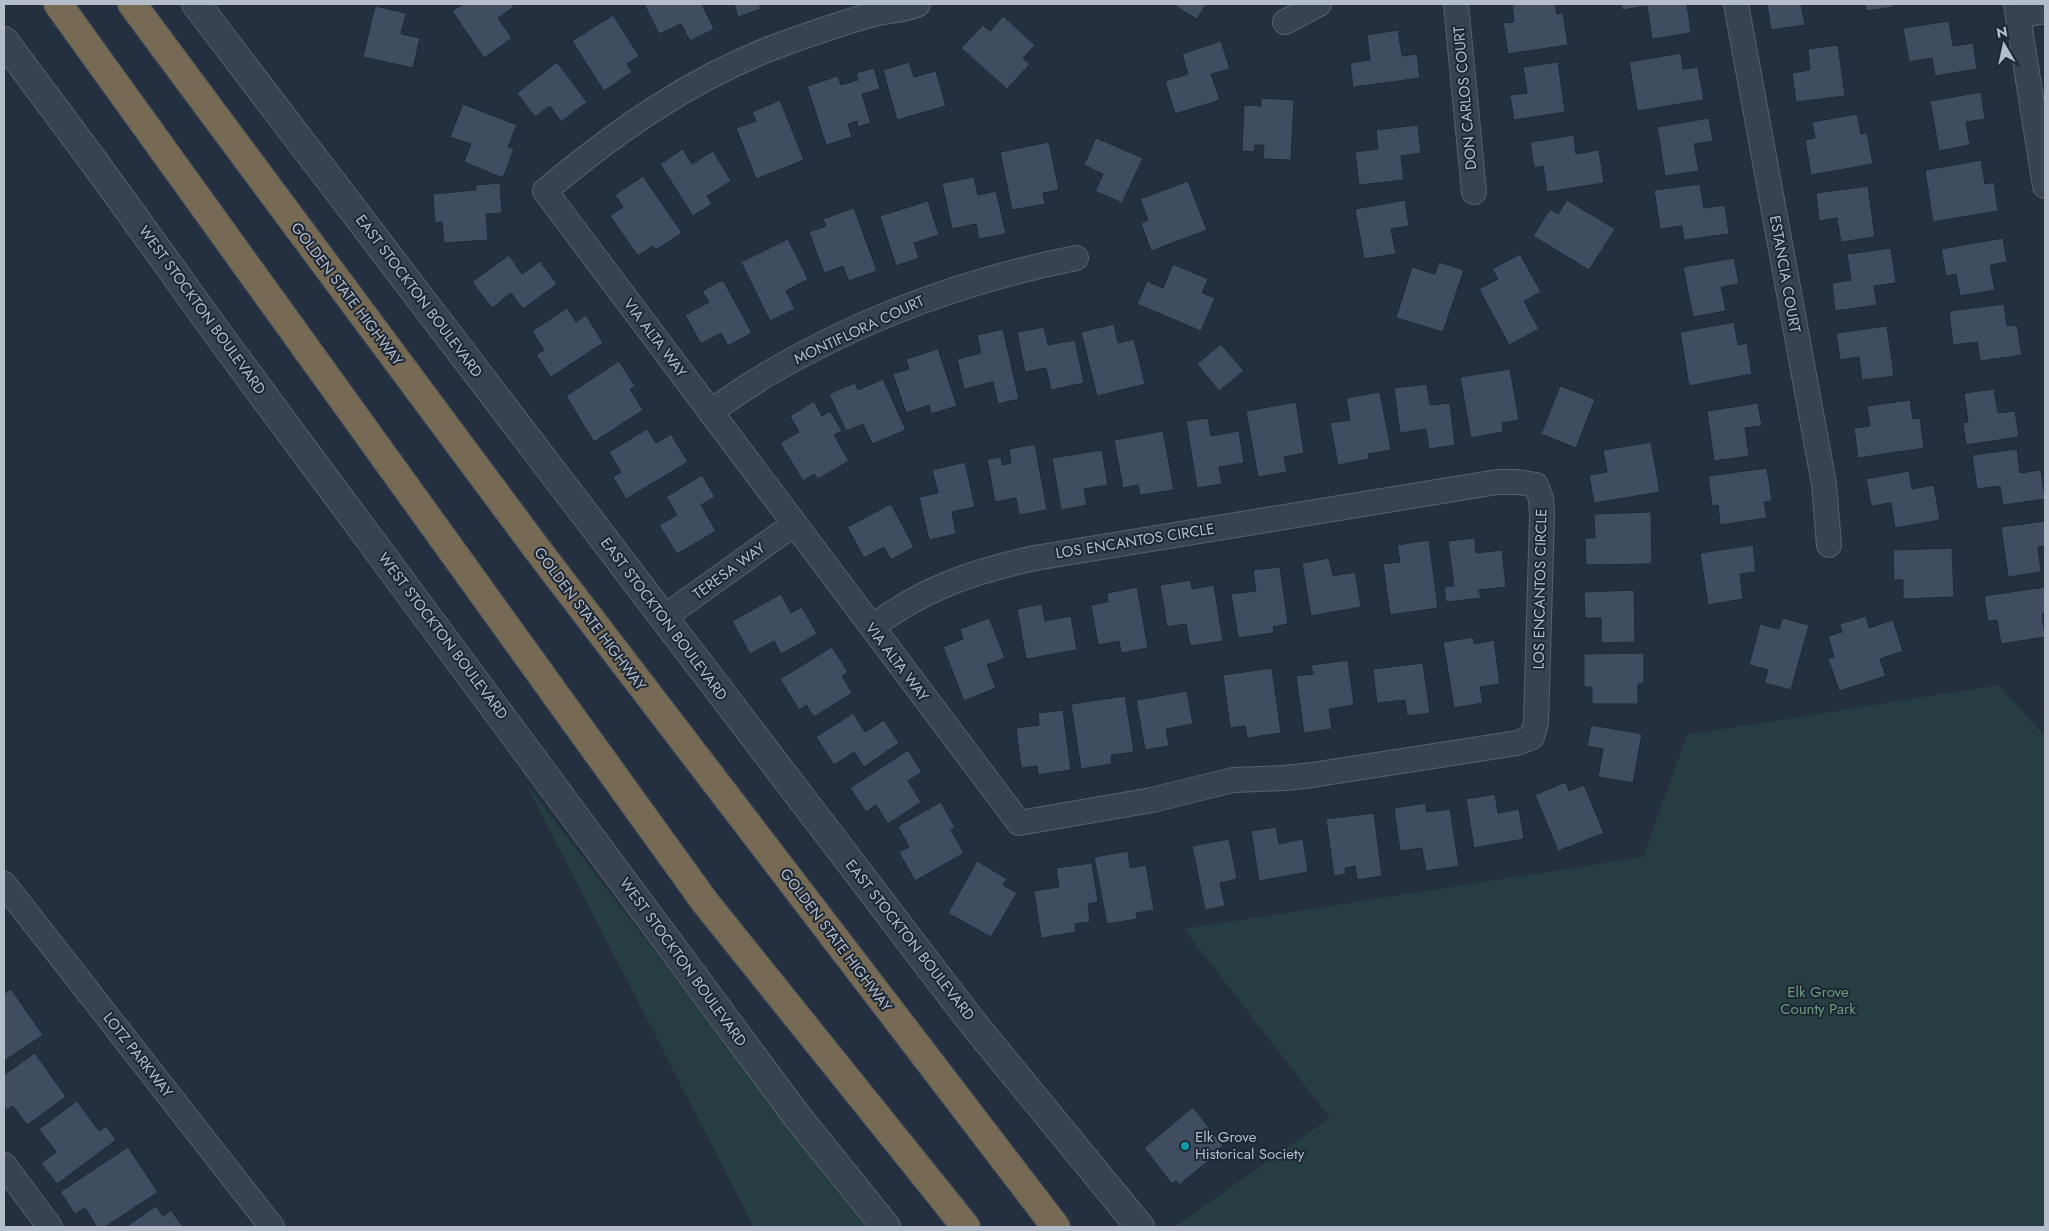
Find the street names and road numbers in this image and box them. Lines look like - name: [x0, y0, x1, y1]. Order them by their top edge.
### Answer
- street label: DON CARLOS COURT: [1448, 25, 1482, 171]
- street label: EAST STOCKTON BOULEVARD: [350, 210, 488, 382]
- street label: ESTANCIA COURT: [1764, 214, 1806, 334]
- street label: GOLDEN STATE HIGHWAY: [286, 218, 409, 371]
- street label: WEST STOCKTON BOULEVARD: [133, 221, 271, 399]
- street label: MONTIFLORA COURT: [790, 290, 928, 370]
- street label: VIA ALTA WAY: [618, 294, 692, 383]
- street label: LOS ENCANTOS CIRCLE: [1528, 508, 1552, 670]
- street label: LOS ENCANTOS CIRCLE: [1054, 518, 1216, 564]
- street label: EAST STOCKTON BOULEVARD: [595, 533, 733, 705]
- street label: TERESA WAY: [688, 537, 770, 605]
- street label: GOLDEN STATE HIGHWAY: [529, 543, 652, 696]
- street label: WEST STOCKTON BOULEVARD: [373, 548, 513, 724]
- street label: VIA ALTA WAY: [860, 618, 934, 707]
- street label: EAST STOCKTON BOULEVARD: [840, 855, 980, 1025]
- street label: GOLDEN STATE HIGHWAY: [775, 864, 898, 1017]
- street label: WEST STOCKTON BOULEVARD: [614, 873, 752, 1051]
- street label: LOTZ PARKWAY: [98, 1008, 179, 1103]

